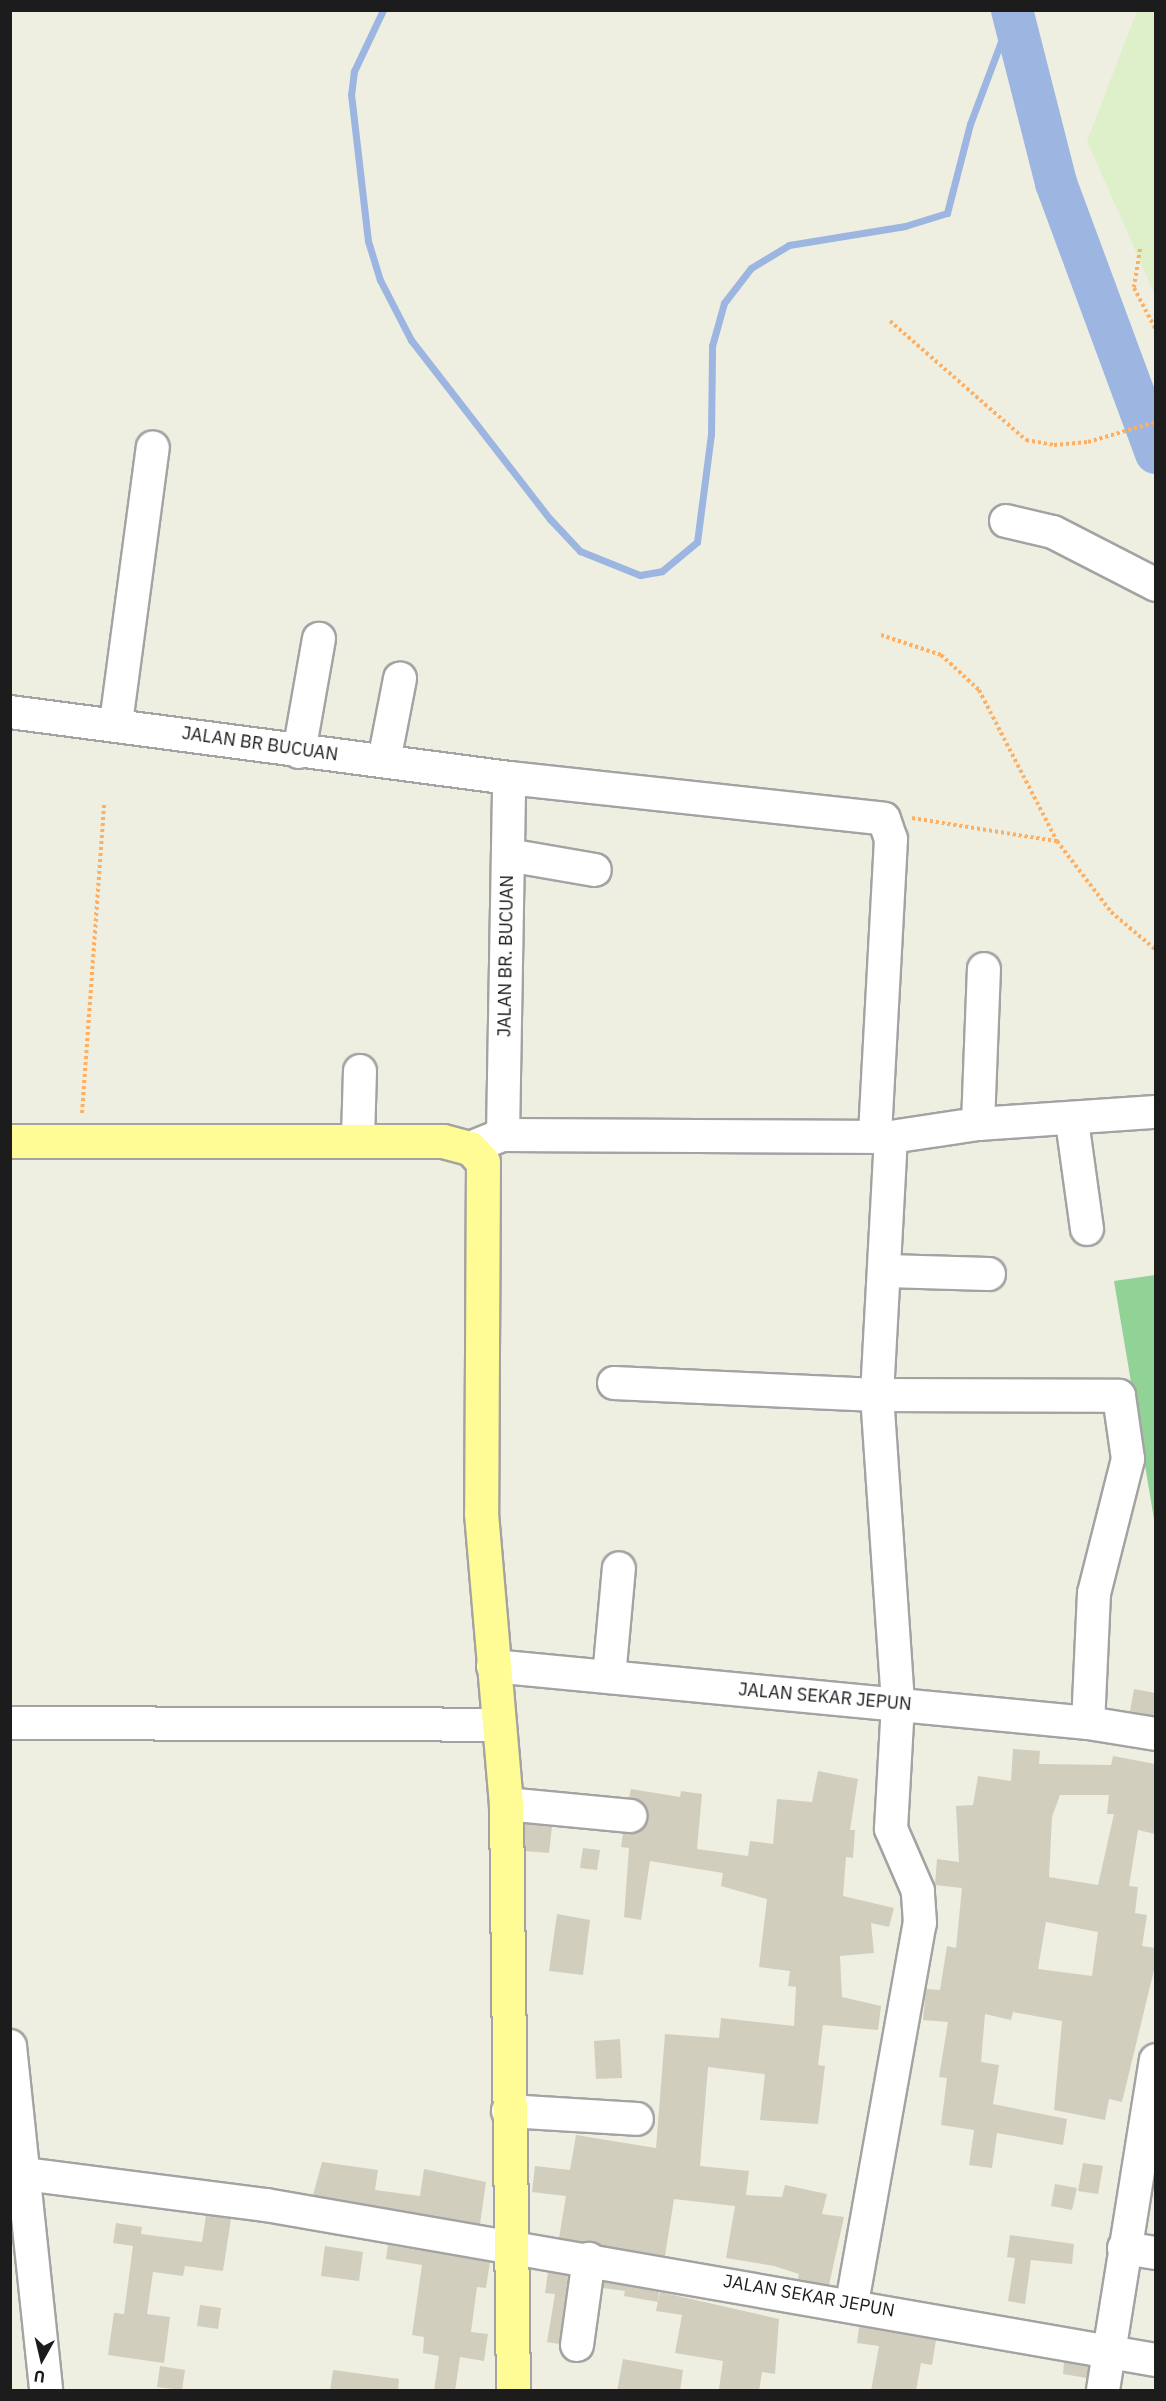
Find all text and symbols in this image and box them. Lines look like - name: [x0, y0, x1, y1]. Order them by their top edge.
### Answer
- street label: JALAN BR BUCUAN: [181, 722, 339, 766]
- street label: JALAN BR. BUCUAN: [494, 875, 518, 1037]
- street label: JALAN SEKAR JEPUN: [738, 1679, 912, 1715]
- street label: JALAN SEKAR JEPUN: [722, 2270, 896, 2322]
- north arrow: [12, 2329, 72, 2389]
- text: U: [33, 2366, 46, 2388]

